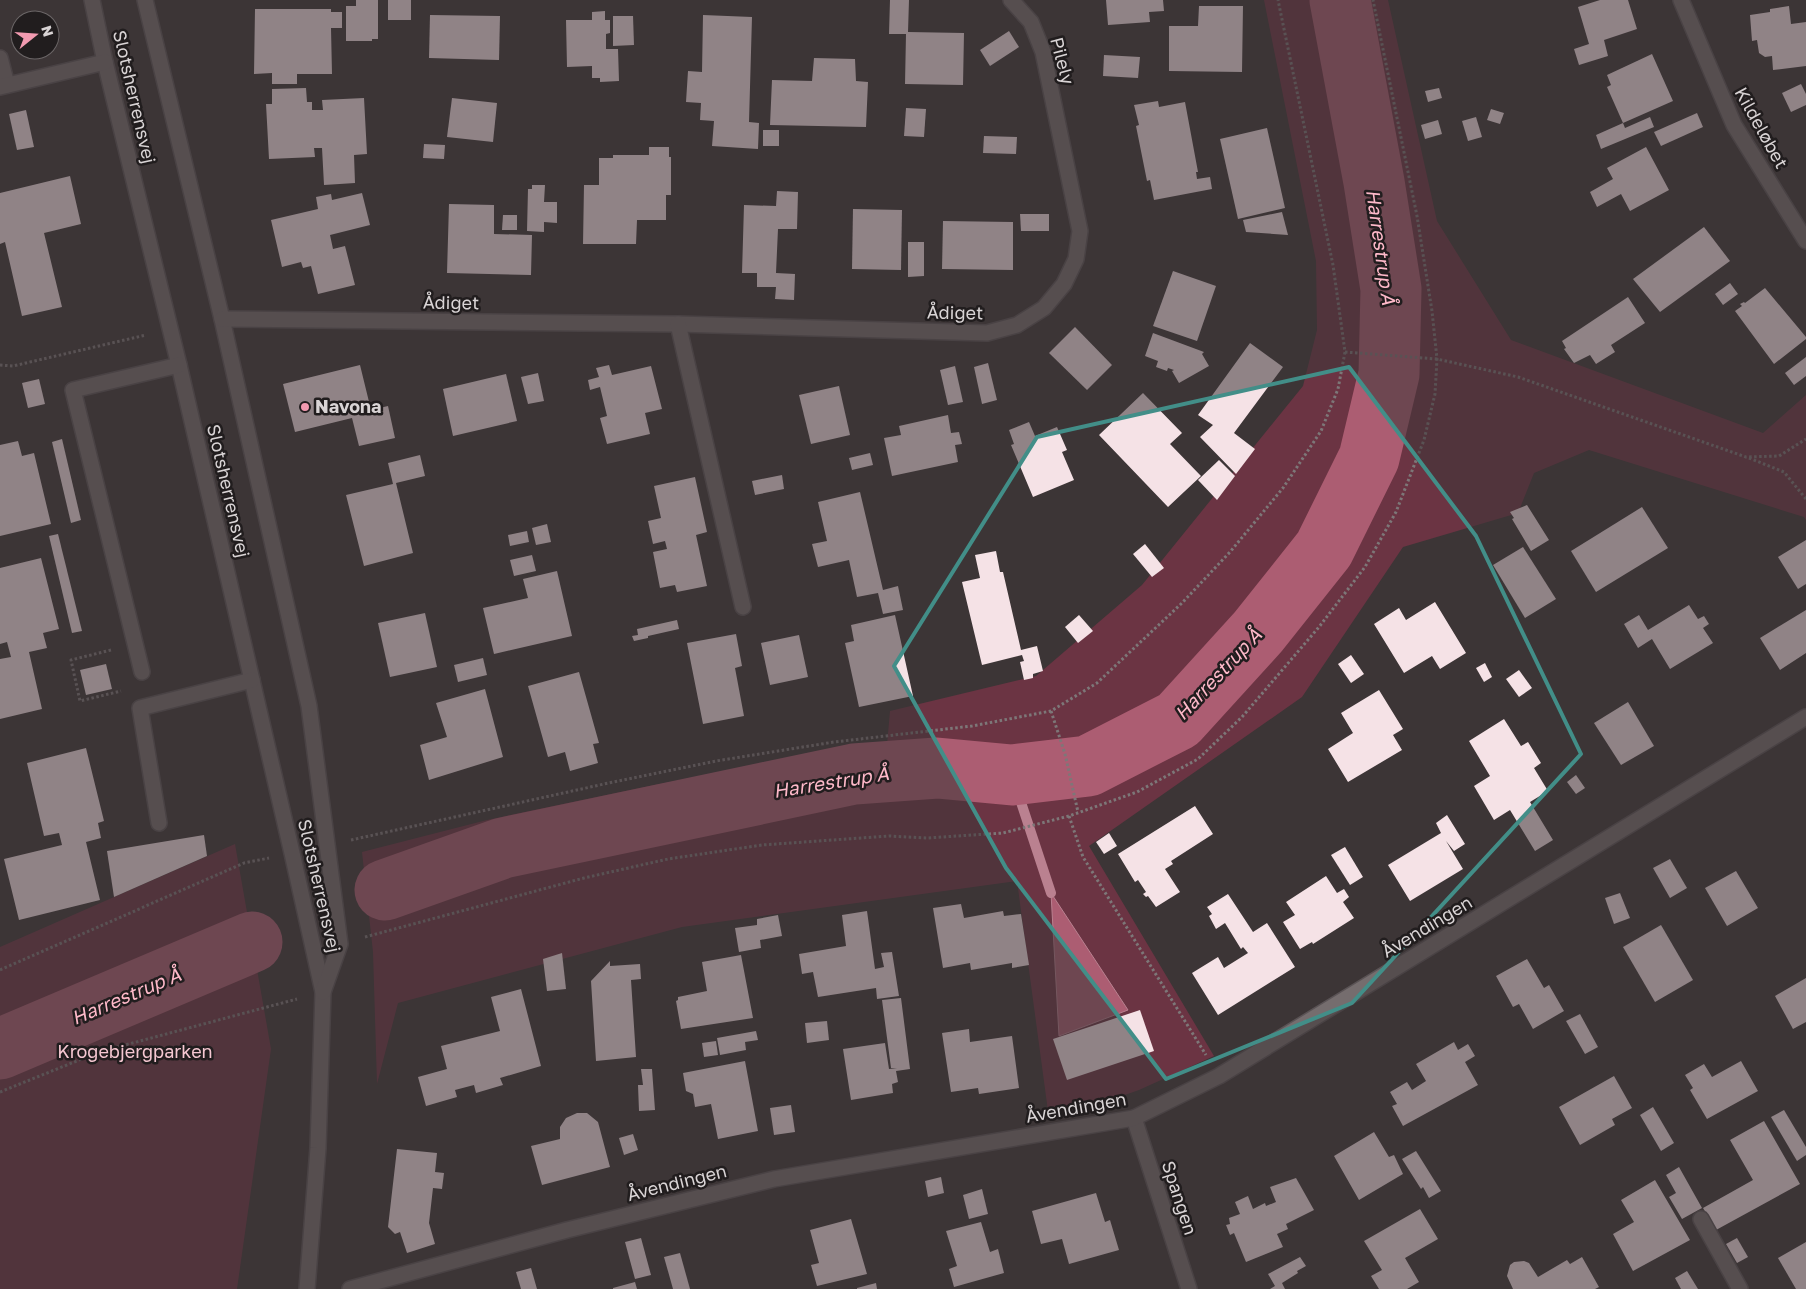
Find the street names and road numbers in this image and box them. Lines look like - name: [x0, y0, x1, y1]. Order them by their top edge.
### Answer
- street label: Slotsherrensvej: [109, 28, 161, 166]
- street label: Pilely: [1046, 35, 1080, 87]
- street label: Kildeløbet: [1731, 83, 1793, 172]
- street label: Ådiget: [423, 291, 479, 313]
- street label: Ådiget: [927, 301, 983, 323]
- street label: Slotsherrensvej: [203, 422, 255, 560]
- street label: Slotsherrensvej: [294, 817, 346, 955]
- street label: Åvendingen: [1377, 891, 1476, 962]
- street label: Åvendingen: [1024, 1087, 1128, 1127]
- street label: Spangen: [1158, 1158, 1202, 1237]
- street label: Åvendingen: [625, 1159, 729, 1205]

